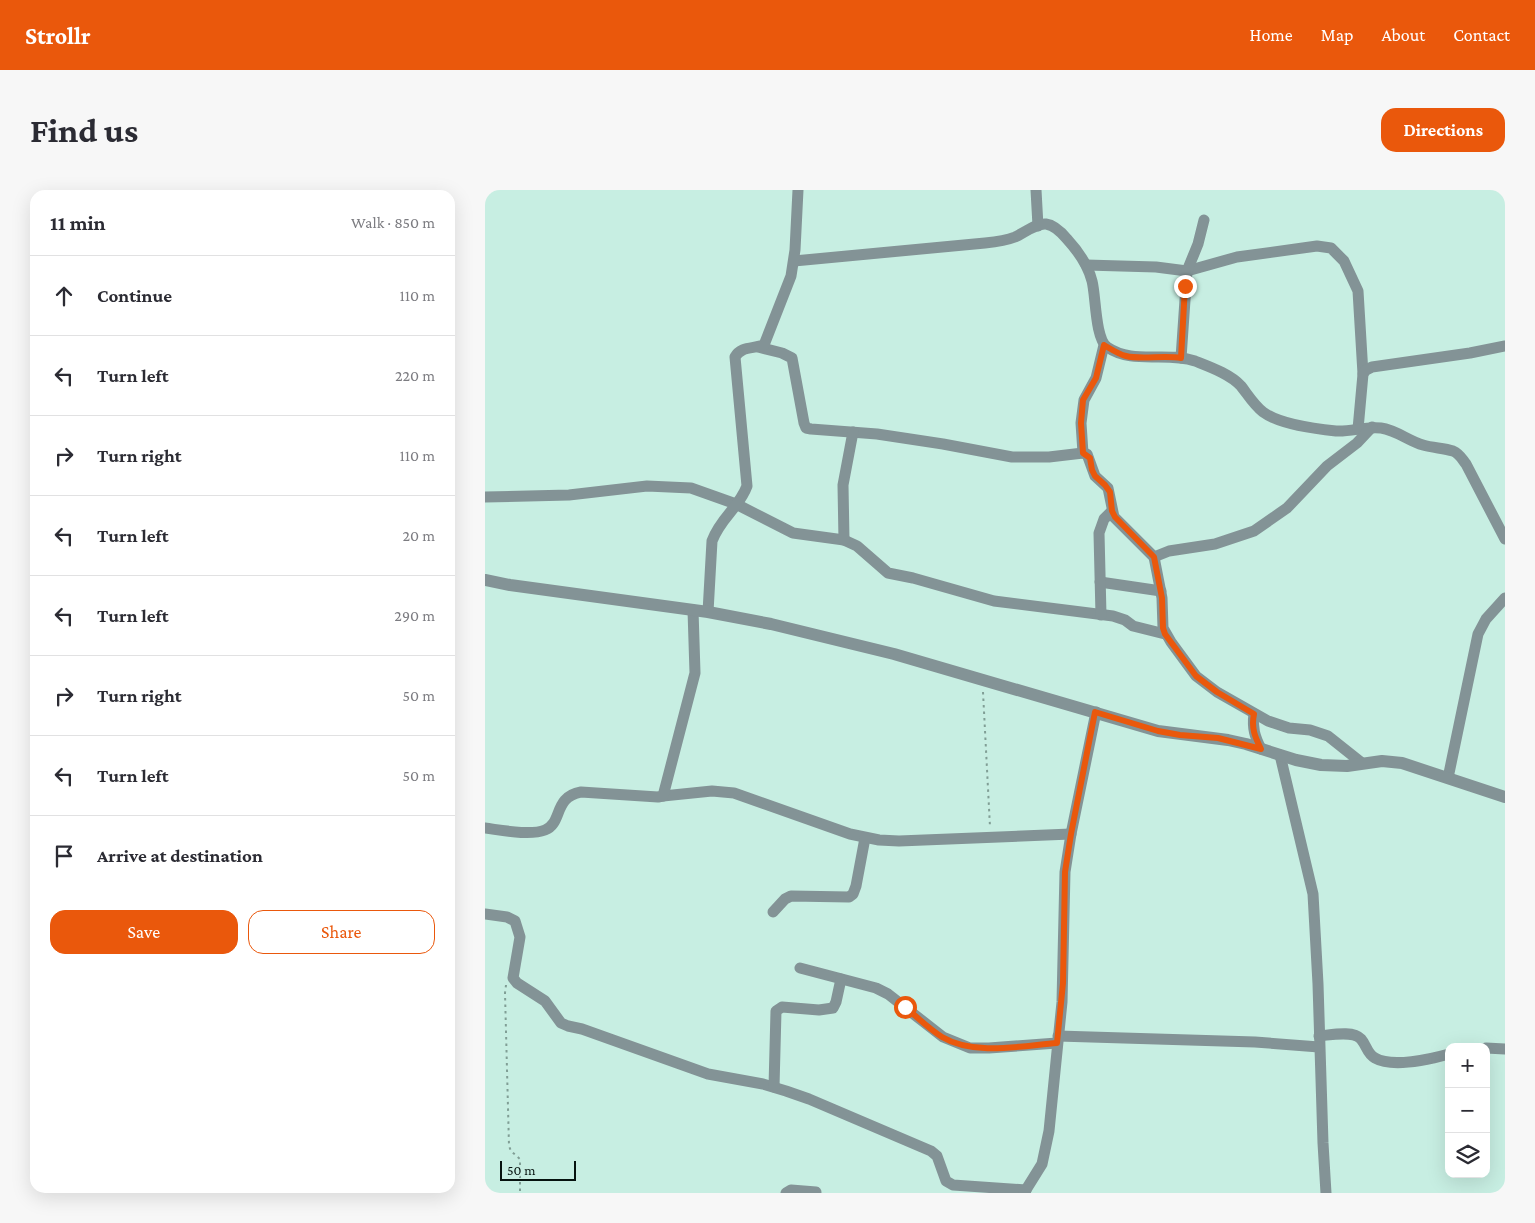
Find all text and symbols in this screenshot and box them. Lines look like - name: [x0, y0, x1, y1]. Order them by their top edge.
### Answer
- text: Strollr: [25, 22, 91, 49]
- text: Home: [1250, 25, 1293, 45]
- text: Map: [1321, 25, 1353, 45]
- text: About: [1381, 25, 1425, 45]
- text: Contact: [1453, 25, 1510, 45]
- button: Directions: [1381, 108, 1505, 152]
- text: Find us: [30, 111, 138, 150]
- text: 11 min: [50, 211, 106, 235]
- text: Walk · 850 m: [351, 214, 435, 231]
- route end: [1174, 275, 1197, 298]
- icon: ahead: [50, 282, 78, 310]
- text: Continue: [97, 285, 172, 306]
- text: 110 m: [399, 287, 435, 304]
- icon: left: [50, 362, 78, 390]
- text: Turn left: [97, 365, 169, 386]
- text: 220 m: [395, 367, 435, 384]
- icon: right: [50, 442, 78, 470]
- text: Turn right: [97, 445, 182, 466]
- text: 110 m: [399, 447, 435, 464]
- icon: left: [50, 522, 78, 550]
- text: Turn left: [97, 525, 169, 546]
- text: 20 m: [402, 527, 435, 544]
- icon: left: [50, 602, 78, 630]
- text: Turn left: [97, 605, 169, 626]
- text: 290 m: [394, 607, 435, 624]
- icon: right: [50, 682, 78, 710]
- text: Turn right: [97, 685, 182, 706]
- text: 50 m: [403, 687, 435, 704]
- icon: left: [50, 762, 78, 790]
- text: Turn left: [97, 765, 169, 786]
- text: 50 m: [403, 767, 435, 784]
- icon: arrive: [50, 842, 78, 870]
- text: Arrive at destination: [97, 845, 263, 866]
- button: Save: [50, 910, 238, 954]
- button: Share: [248, 910, 435, 954]
- route start: [894, 996, 917, 1019]
- map controls: [1445, 1043, 1490, 1178]
- button: +: [1445, 1043, 1490, 1088]
- button: −: [1445, 1088, 1490, 1133]
- button: layers: [1445, 1133, 1490, 1178]
- scale bar: [500, 1158, 576, 1181]
- text: 50 m: [507, 1162, 535, 1178]

